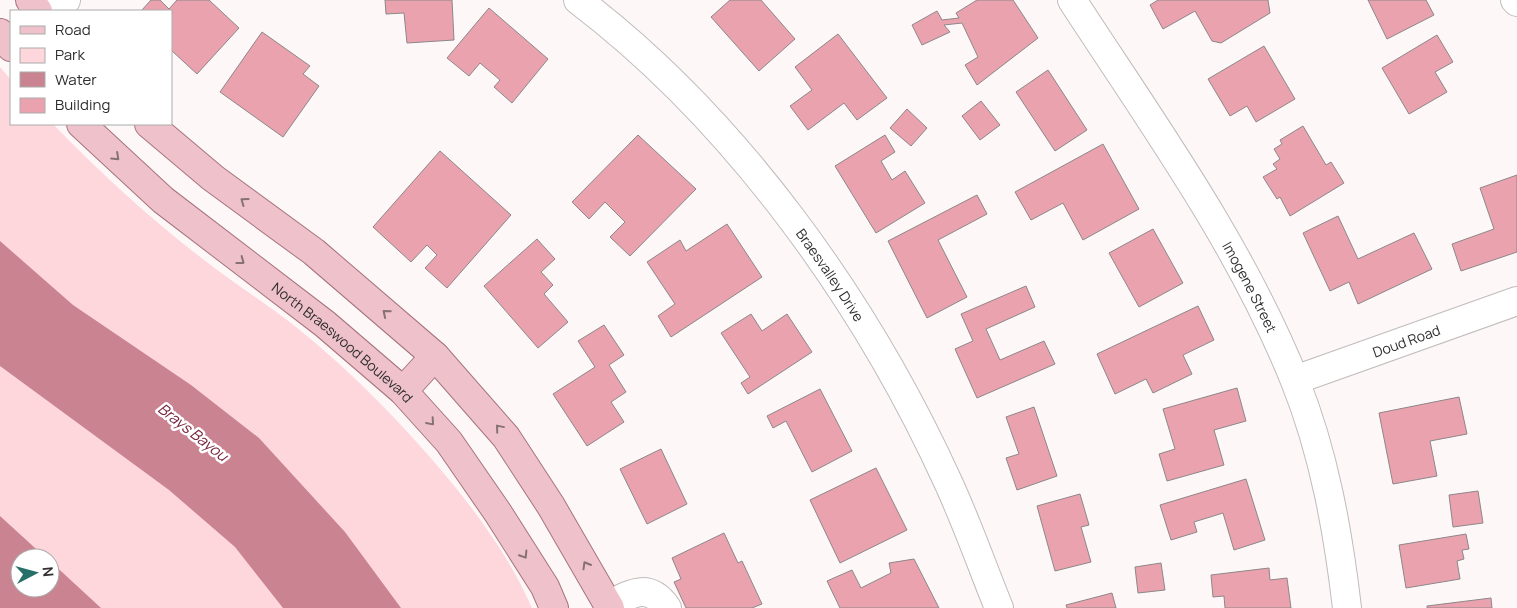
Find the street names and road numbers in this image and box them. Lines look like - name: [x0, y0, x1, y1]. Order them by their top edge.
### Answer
- street label: Braesvalley Drive: [792, 224, 869, 325]
- street label: Imogene Street: [1219, 238, 1282, 336]
- street label: North Braeswood Boulevard: [268, 278, 418, 406]
- street label: Doud Road: [1370, 320, 1442, 361]

